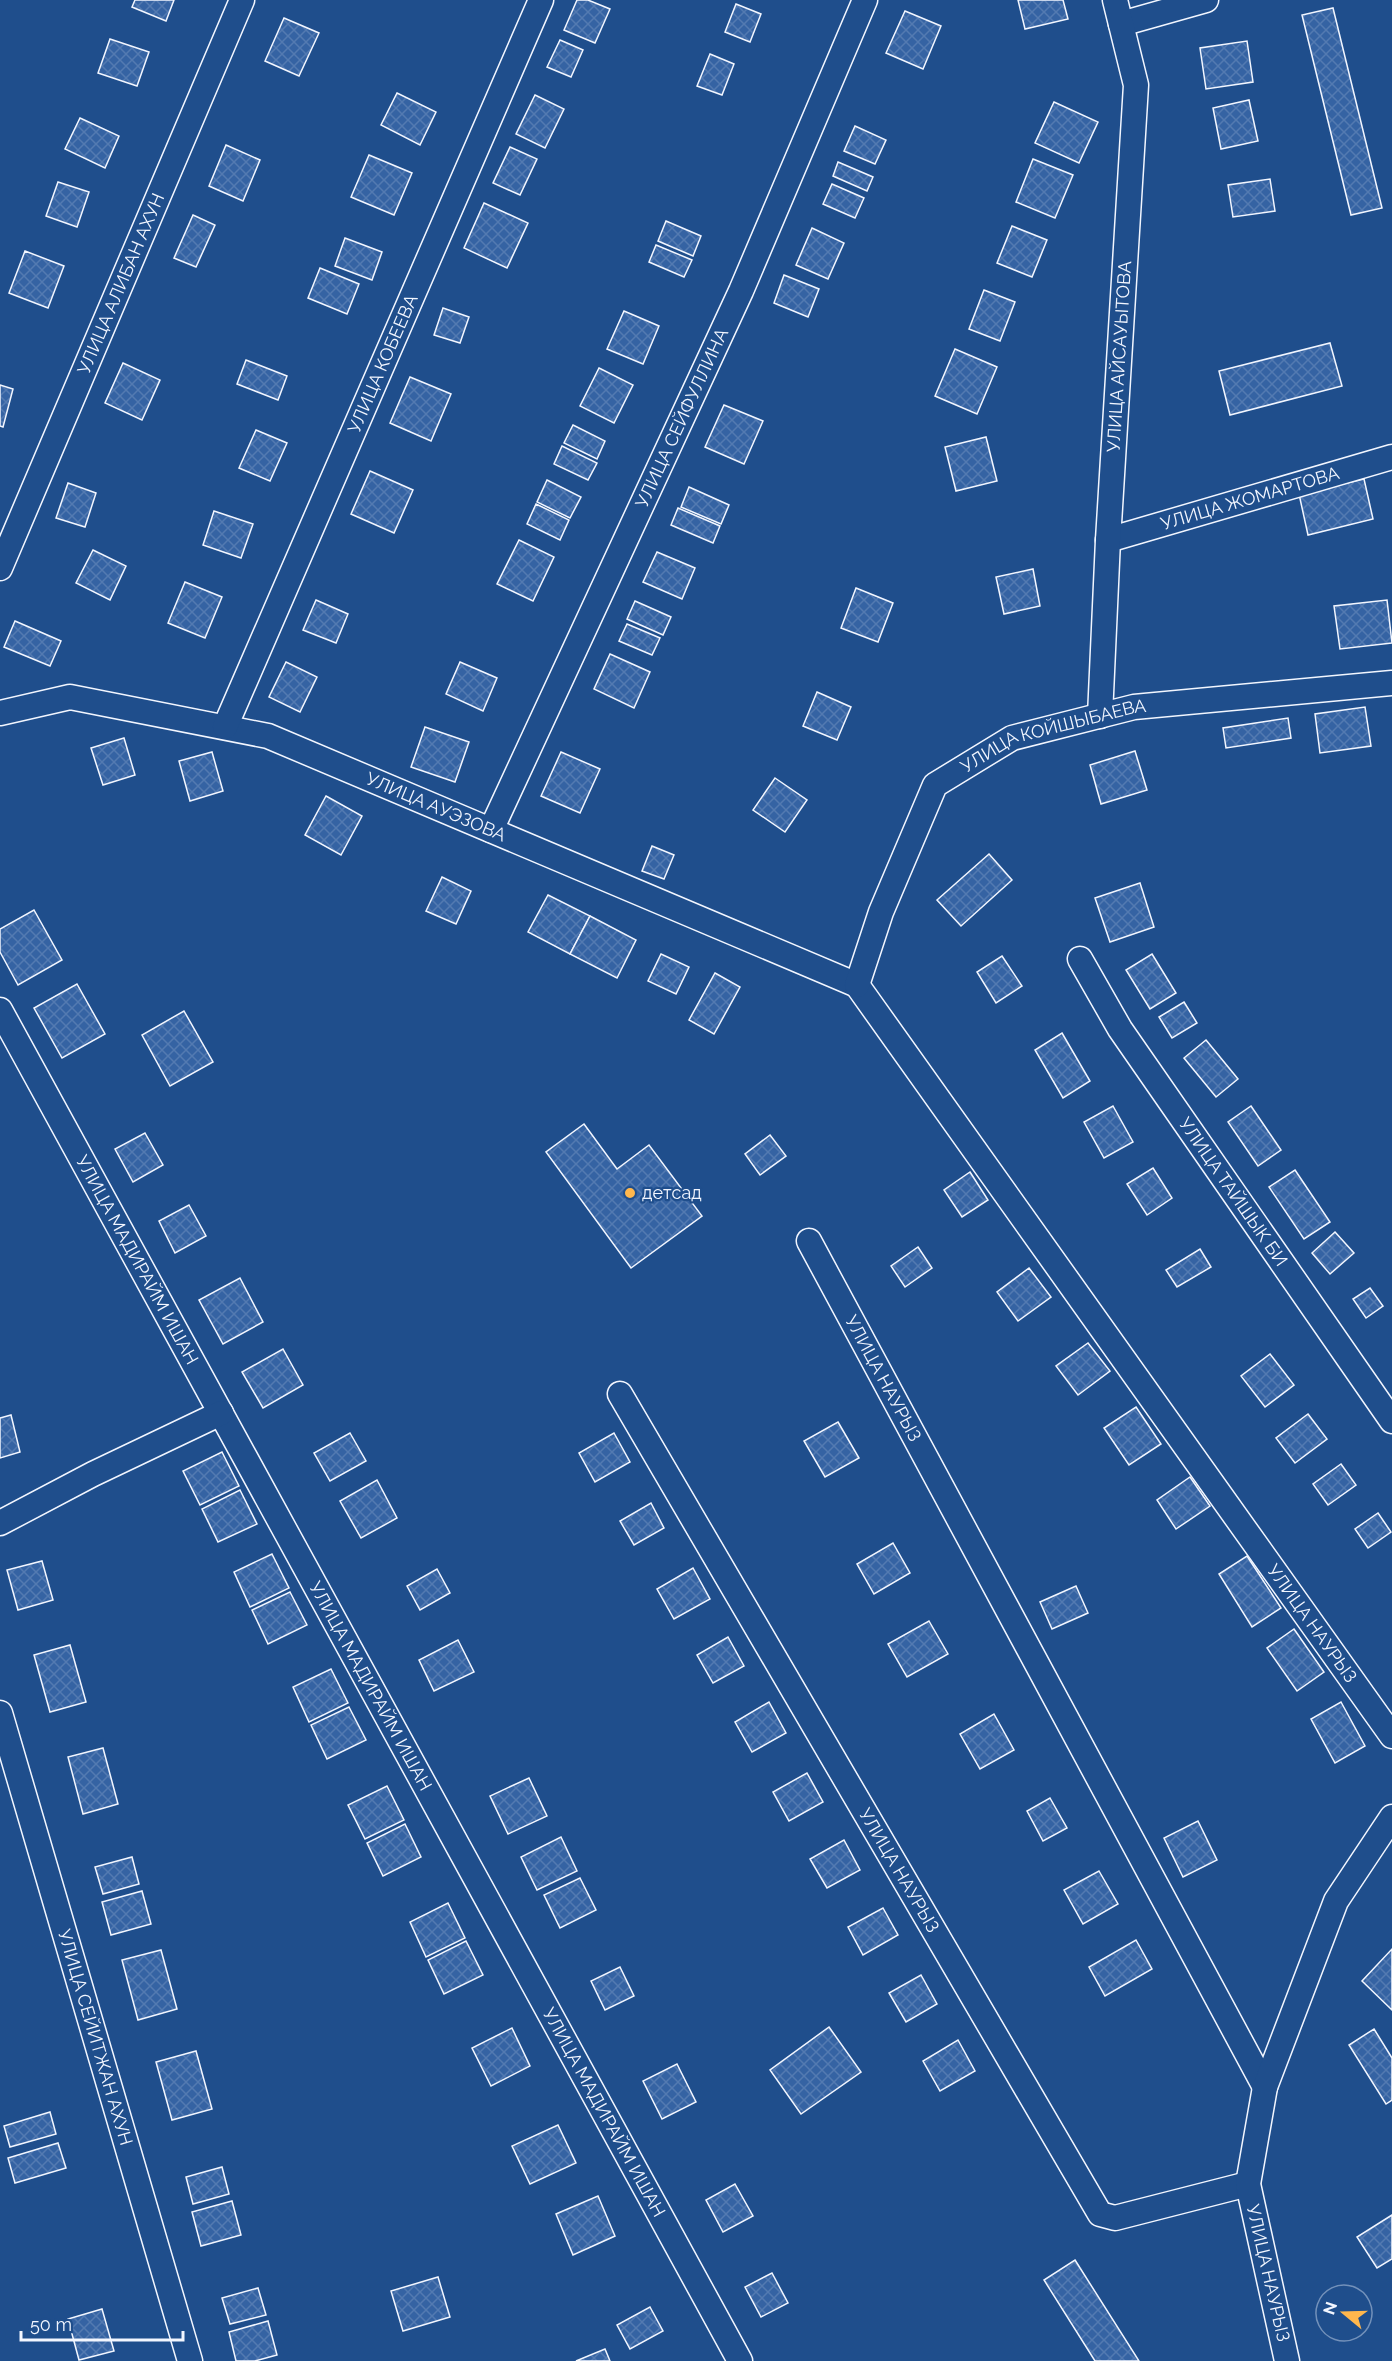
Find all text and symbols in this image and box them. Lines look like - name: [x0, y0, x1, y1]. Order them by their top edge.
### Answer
- street label: УЛИЦА АЛИБАН АХУН: [73, 190, 168, 377]
- street label: УЛИЦА АЙСАУЫТОВА: [1102, 260, 1135, 453]
- street label: УЛИЦА КОБЕЕВА: [343, 291, 422, 436]
- street label: УЛИЦА СЕЙФУЛЛИНА: [631, 325, 732, 511]
- street label: УЛИЦА ЖОМАРТОВА: [1158, 462, 1342, 534]
- street label: УЛИЦА КОЙШЫБАЕВА: [957, 695, 1147, 777]
- street label: УЛИЦА АУЭЗОВА: [363, 768, 509, 845]
- street label: УЛИЦА ТАЙШЫК БИ: [1175, 1113, 1292, 1270]
- street label: УЛИЦА МАДИРАЙМ ИШАН: [72, 1152, 203, 1368]
- place label: детсад: [642, 1182, 702, 1203]
- marker: детсад: [623, 1186, 637, 1200]
- street label: УЛИЦА НАУРЫЗ: [841, 1311, 926, 1445]
- street label: УЛИЦА НАУРЫЗ: [1263, 1560, 1362, 1687]
- street label: УЛИЦА МАДИРАЙМ ИШАН: [305, 1578, 437, 1794]
- street label: УЛИЦА НАУРЫЗ: [855, 1804, 944, 1936]
- street label: УЛИЦА СЕЙИТЖАН АХУН: [54, 1927, 137, 2148]
- street label: УЛИЦА МАДИРАЙМ ИШАН: [539, 2004, 670, 2220]
- street label: УЛИЦА НАУРЫЗ: [1242, 2202, 1295, 2344]
- north arrow: [1314, 2283, 1374, 2343]
- text: N: [1319, 2299, 1341, 2317]
- scale bar: [21, 2304, 183, 2342]
- text: 50 m: [30, 2314, 72, 2335]

